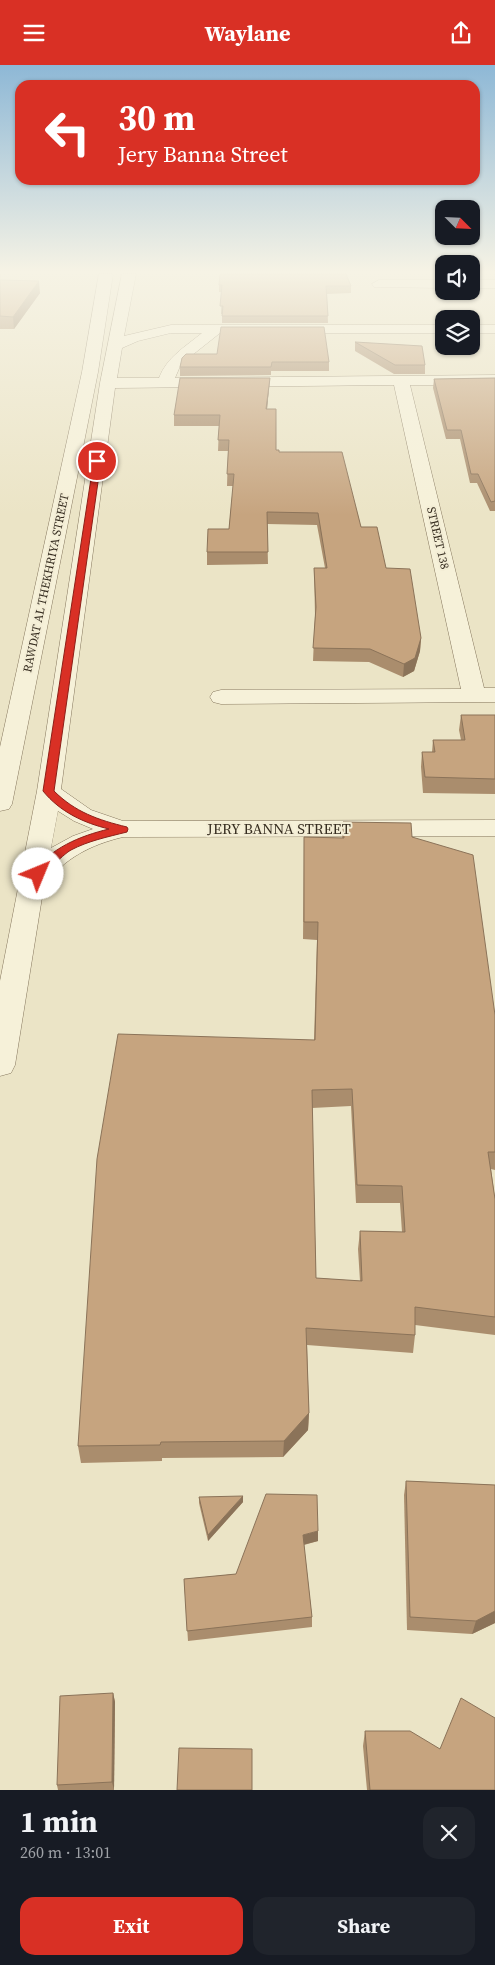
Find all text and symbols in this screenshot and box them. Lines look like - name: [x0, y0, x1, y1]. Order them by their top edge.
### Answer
- text: Waylane: [205, 18, 290, 48]
- icon: menu: [20, 19, 48, 47]
- icon: share: [447, 19, 475, 47]
- text: 30 m: [118, 94, 195, 142]
- icon: left: [35, 100, 100, 165]
- text: Jery Banna Street: [118, 139, 288, 169]
- north arrow: [435, 200, 480, 245]
- map controls: [435, 200, 480, 355]
- button: sound: [435, 255, 480, 300]
- button: layers: [435, 310, 480, 355]
- pin: [76, 440, 118, 482]
- icon: arrive: [83, 447, 111, 475]
- street label: RAWDAT AL THEKHRIYA STREET: [19, 491, 73, 674]
- street label: STREET 138: [423, 505, 453, 571]
- street label: JERY BANNA STREET: [206, 818, 351, 839]
- position arrow: [11, 847, 63, 899]
- text: 1 min: [20, 1801, 98, 1842]
- button: close: [423, 1807, 475, 1859]
- text: 260 m · 13:01: [20, 1841, 111, 1863]
- button: Exit: [20, 1897, 243, 1955]
- button: Share: [253, 1897, 475, 1955]

